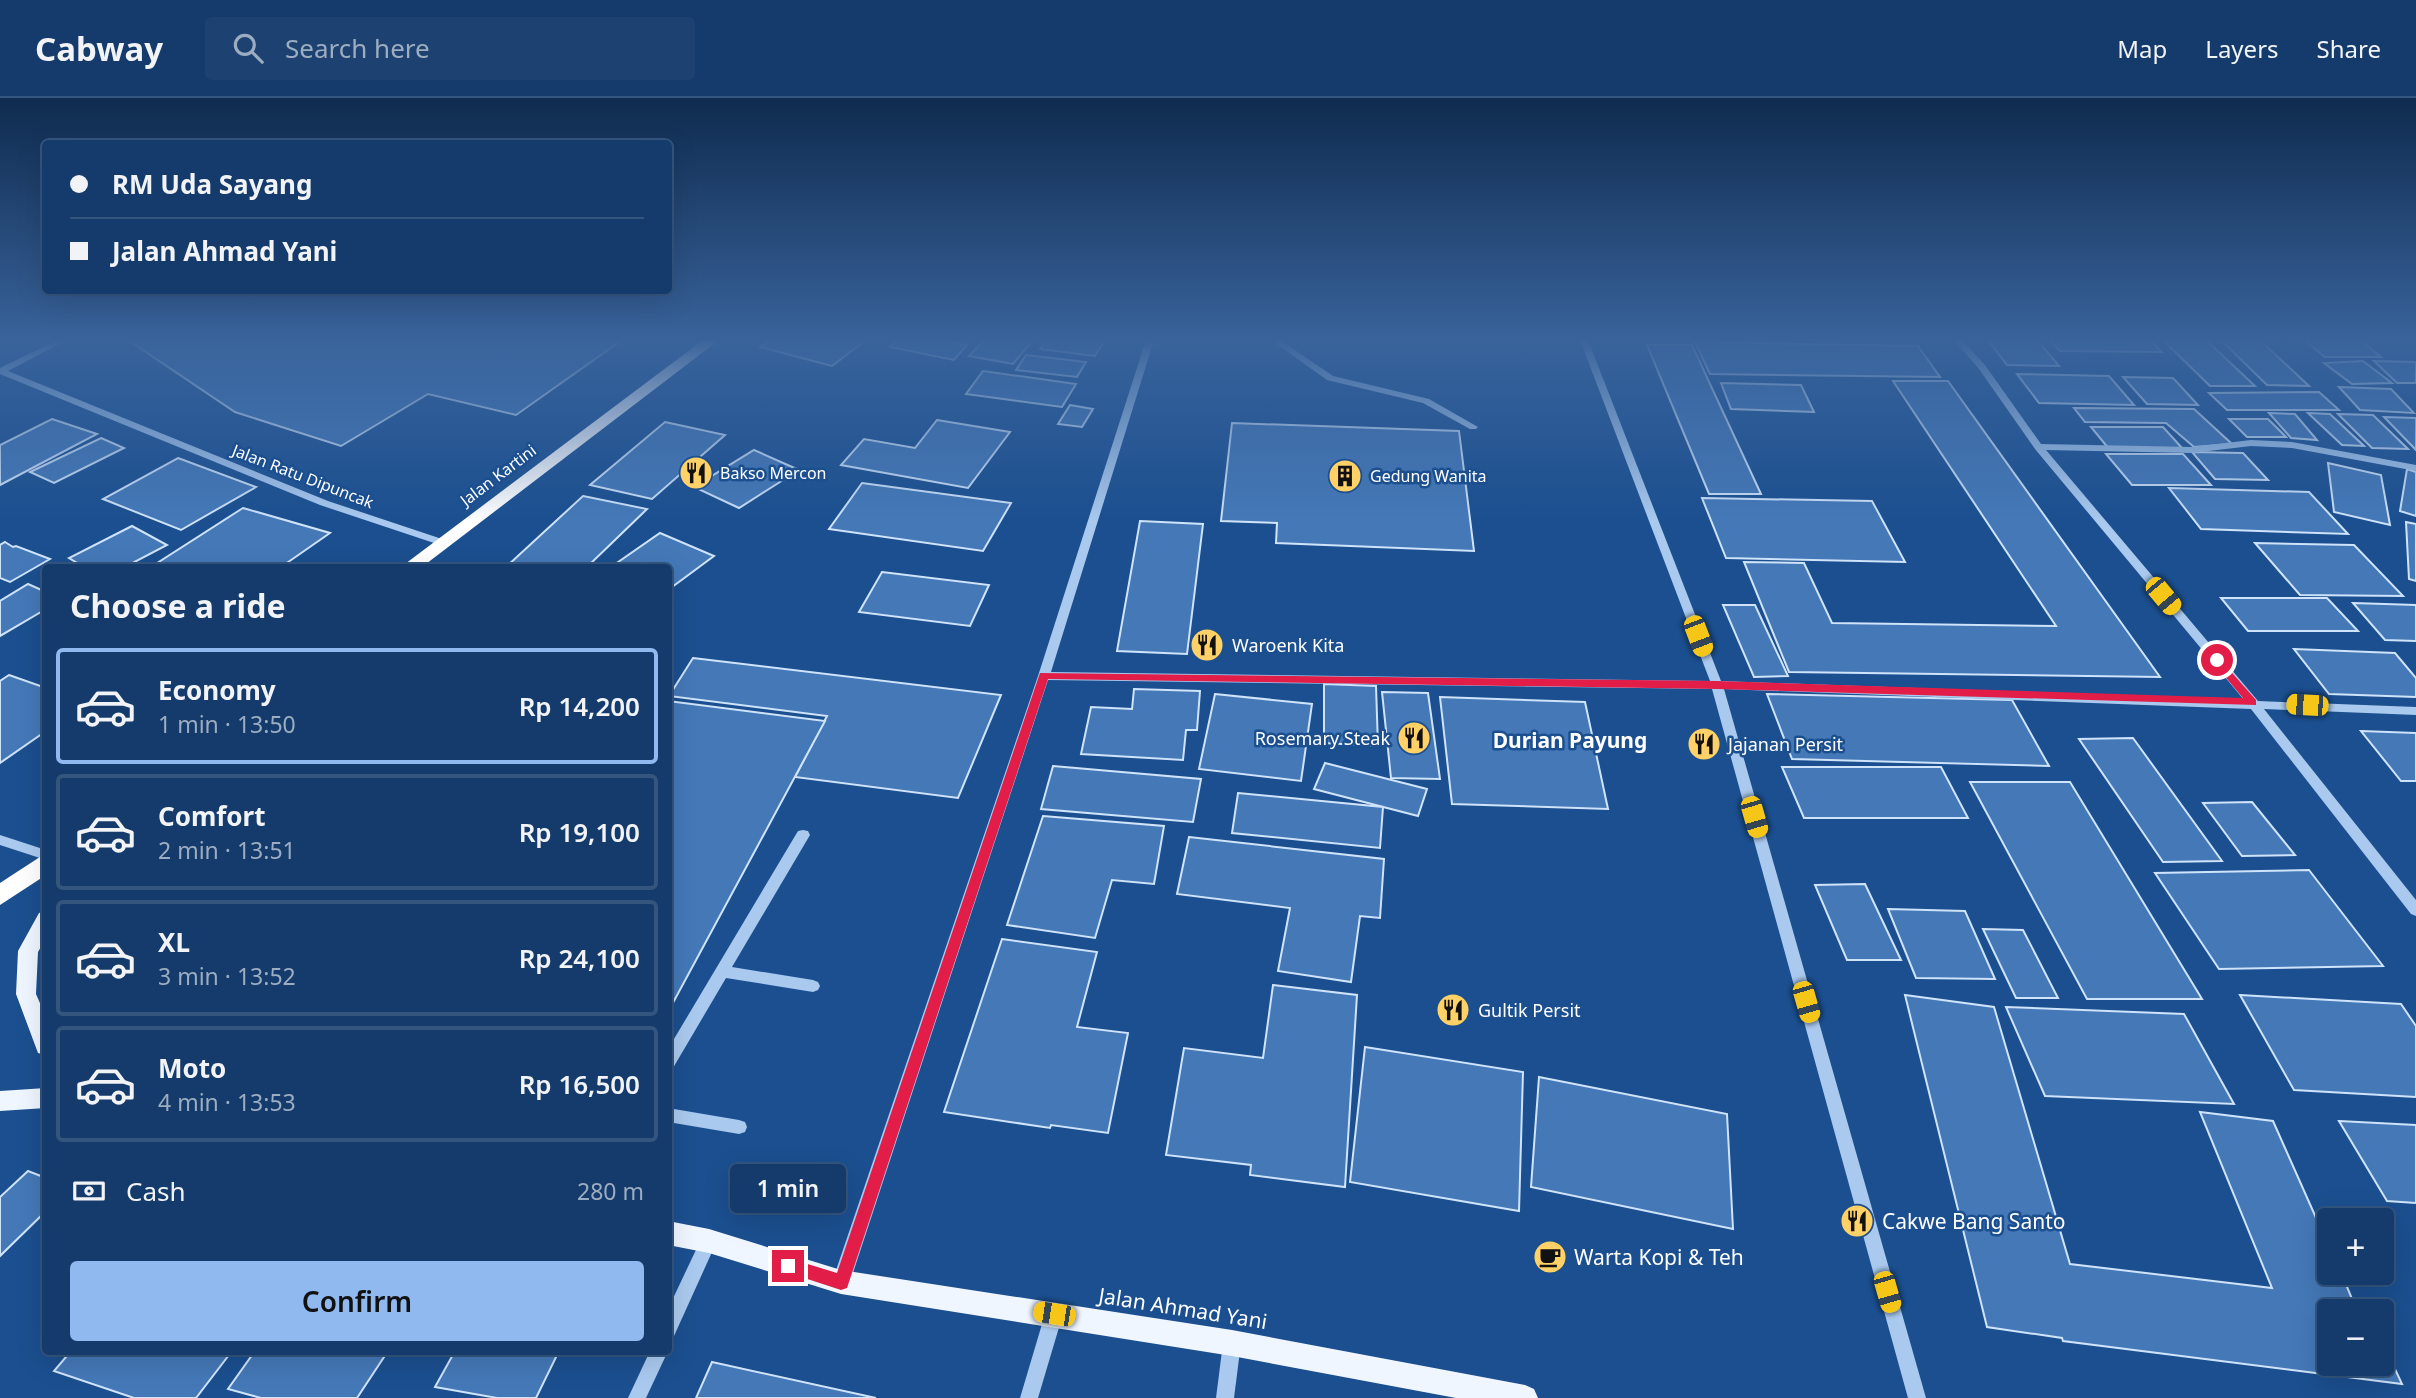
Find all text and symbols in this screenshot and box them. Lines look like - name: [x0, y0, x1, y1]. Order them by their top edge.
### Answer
- search box: [205, 17, 695, 80]
- text: Cabway: [35, 26, 163, 71]
- icon: search: [229, 29, 267, 67]
- text: Search here: [285, 30, 430, 66]
- text: Map: [2117, 32, 2167, 65]
- text: Layers: [2205, 32, 2279, 65]
- text: Share: [2317, 32, 2381, 65]
- text: RM Uda Sayang: [112, 166, 312, 202]
- text: Jalan Ahmad Yani: [112, 233, 337, 269]
- street label: Jalan Ratu Dipuncak: [227, 438, 377, 513]
- street label: Jalan Kartini: [454, 439, 541, 512]
- restaurant icon: Bakso Mercon: [677, 454, 715, 492]
- building icon: Gedung Wanita: [1326, 457, 1364, 495]
- place label: Bakso Mercon: [720, 462, 827, 484]
- place label: Gedung Wanita: [1370, 465, 1487, 487]
- car: [2142, 573, 2185, 619]
- text: Choose a ride: [70, 584, 286, 627]
- car: [1681, 613, 1716, 659]
- restaurant icon: Waroenk Kita: [1188, 626, 1226, 664]
- place label: Waroenk Kita: [1232, 633, 1344, 657]
- route start: [2201, 644, 2233, 676]
- text: Economy: [158, 672, 276, 708]
- icon: car: [74, 675, 137, 738]
- text: Rp 14,200: [519, 688, 640, 724]
- car: [2286, 693, 2329, 717]
- text: 1 min · 13:50: [158, 708, 296, 740]
- restaurant icon: Rosemary Steak: [1395, 719, 1433, 757]
- restaurant icon: Jajanan Persit: [1685, 725, 1723, 763]
- place label: Rosemary Steak: [1255, 726, 1390, 750]
- district label: Durian Payung: [1493, 726, 1647, 754]
- place label: Jajanan Persit: [1726, 732, 1844, 756]
- car: [1739, 794, 1770, 840]
- text: Comfort: [158, 798, 266, 834]
- icon: car: [74, 801, 137, 864]
- text: Rp 19,100: [519, 814, 640, 850]
- text: 2 min · 13:51: [158, 834, 296, 866]
- text: XL: [158, 924, 190, 960]
- icon: car: [74, 927, 137, 990]
- text: Rp 24,100: [519, 940, 640, 976]
- text: 3 min · 13:52: [158, 960, 296, 992]
- car: [1791, 979, 1822, 1025]
- restaurant icon: Gultik Persit: [1434, 991, 1472, 1029]
- place label: Gultik Persit: [1478, 998, 1581, 1022]
- text: Moto: [158, 1050, 226, 1086]
- icon: car: [74, 1053, 137, 1116]
- text: Rp 16,500: [519, 1066, 640, 1102]
- text: 4 min · 13:53: [158, 1086, 296, 1118]
- callout: 1 min: [730, 1164, 846, 1214]
- icon: cash: [70, 1172, 108, 1210]
- text: 1 min: [757, 1172, 819, 1204]
- text: Cash: [126, 1173, 186, 1209]
- text: 280 m: [577, 1175, 644, 1207]
- restaurant icon: Cakwe Bang Santo: [1838, 1202, 1876, 1240]
- place label: Cakwe Bang Santo: [1882, 1207, 2065, 1235]
- map controls: [2317, 1208, 2394, 1376]
- button: +: [2317, 1208, 2394, 1285]
- cafe icon: Warta Kopi & Teh: [1531, 1238, 1569, 1276]
- place label: Warta Kopi & Teh: [1574, 1243, 1744, 1271]
- route end: [772, 1250, 804, 1282]
- button: Confirm: [70, 1261, 644, 1341]
- car: [1872, 1269, 1903, 1315]
- street label: Jalan Ahmad Yani: [1095, 1281, 1269, 1335]
- button: −: [2317, 1299, 2394, 1376]
- car: [1032, 1300, 1077, 1328]

